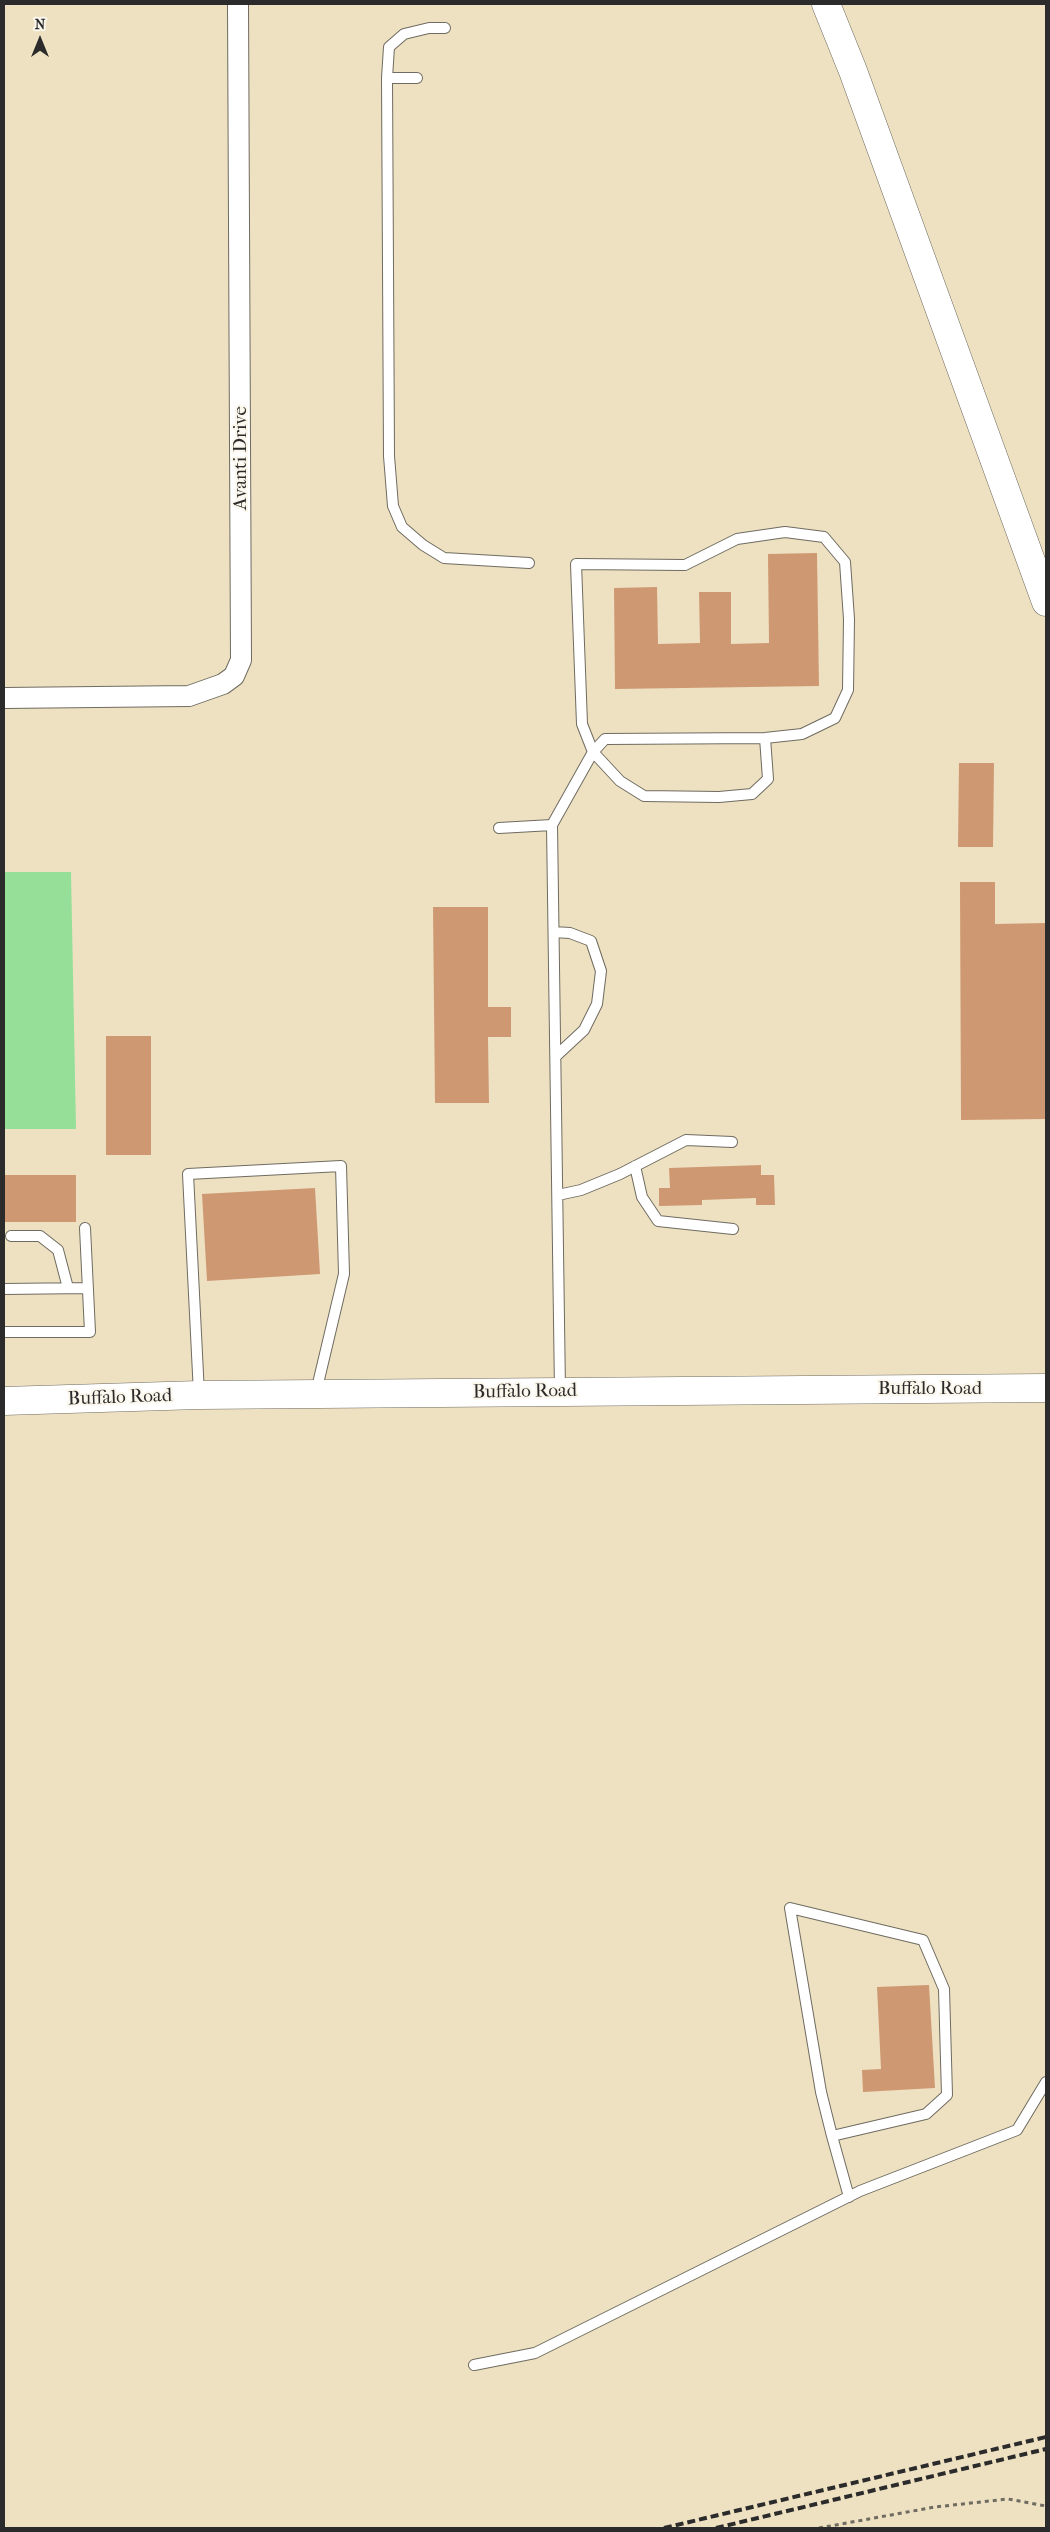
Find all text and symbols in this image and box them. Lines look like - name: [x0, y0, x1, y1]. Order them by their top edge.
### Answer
- north arrow: [15, 15, 65, 65]
- text: N: [35, 16, 45, 33]
- street label: Avanti Drive: [230, 406, 252, 510]
- street label: Buffalo Road: [878, 1378, 982, 1400]
- street label: Buffalo Road: [473, 1380, 577, 1404]
- street label: Buffalo Road: [68, 1385, 172, 1411]

